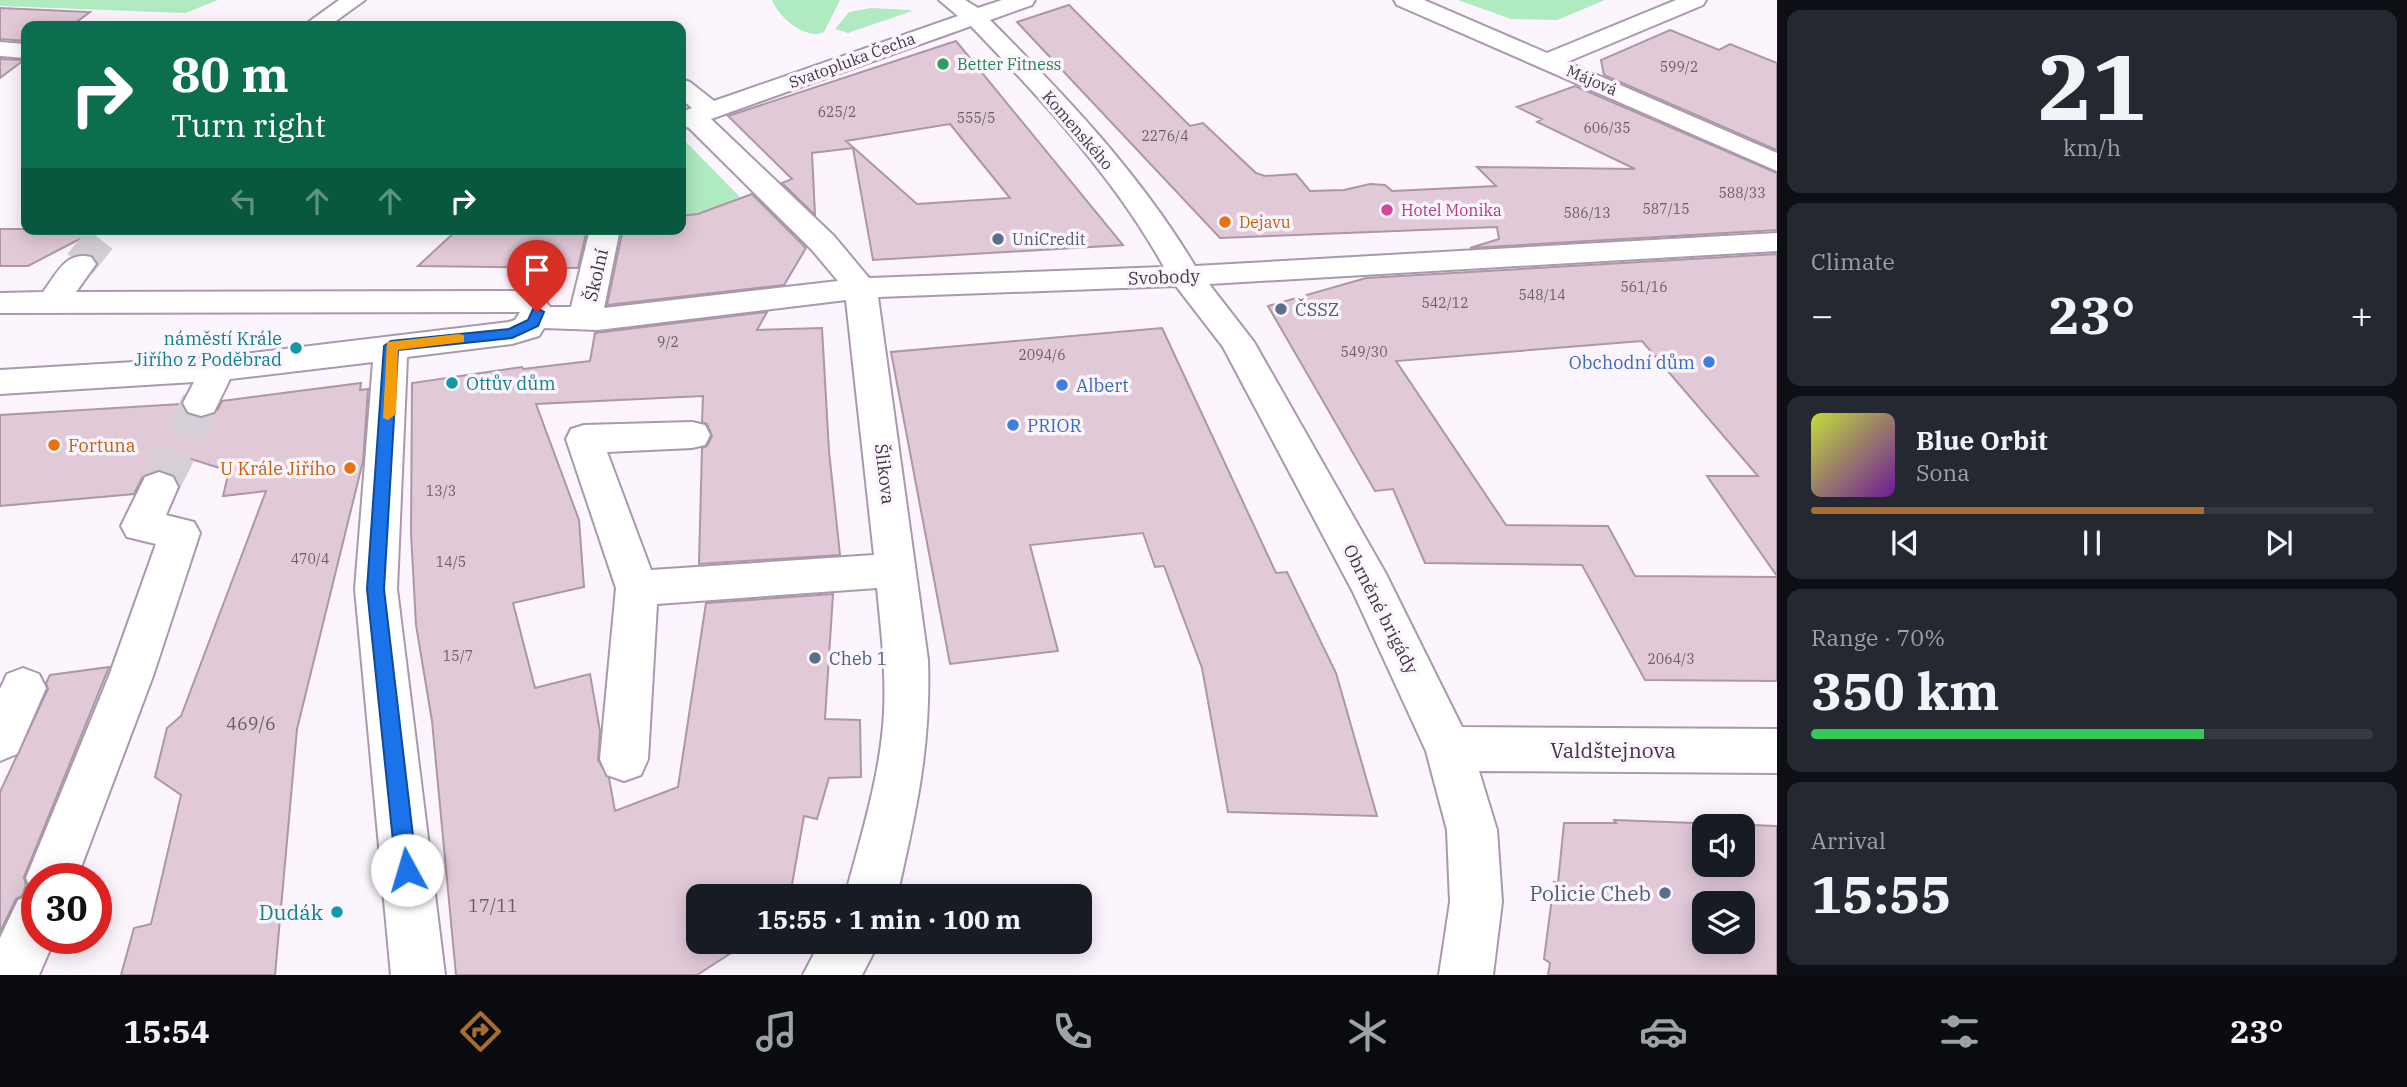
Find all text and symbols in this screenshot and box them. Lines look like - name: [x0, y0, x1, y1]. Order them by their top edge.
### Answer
- street label: Svatopluka Čecha: [786, 27, 918, 92]
- text: 21: [2037, 27, 2147, 145]
- text: 80 m: [171, 42, 289, 105]
- icon: right: [56, 49, 147, 140]
- place label: Better Fitness: [957, 54, 1061, 74]
- marker: Better Fitness: [935, 56, 951, 72]
- house number: 599/2: [1660, 58, 1698, 76]
- street label: Májová: [1563, 60, 1621, 100]
- street label: Komenského: [1038, 86, 1118, 174]
- house number: 625/2: [818, 103, 856, 121]
- text: Turn right: [171, 104, 326, 146]
- house number: 555/5: [957, 109, 995, 127]
- house number: 606/35: [1583, 119, 1631, 137]
- house number: 2276/4: [1141, 127, 1189, 145]
- text: km/h: [2063, 132, 2121, 162]
- icon: left: [225, 182, 263, 220]
- icon: ahead: [298, 182, 336, 220]
- icon: ahead: [371, 182, 409, 220]
- icon: right: [444, 182, 482, 220]
- house number: 588/33: [1718, 184, 1766, 202]
- place label: Hotel Monika: [1401, 200, 1502, 220]
- house number: 587/15: [1642, 200, 1690, 218]
- marker: Hotel Monika: [1379, 202, 1395, 218]
- house number: 586/13: [1563, 204, 1611, 222]
- place label: Dejavu: [1239, 212, 1291, 232]
- marker: Dejavu: [1217, 214, 1233, 230]
- place label: UniCredit: [1012, 229, 1086, 249]
- marker: UniCredit: [990, 231, 1006, 247]
- pin: [507, 240, 567, 312]
- street label: Školní: [578, 246, 613, 304]
- text: Climate: [1811, 246, 1895, 276]
- icon: arrive: [518, 251, 556, 289]
- street label: Svobody: [1128, 264, 1201, 290]
- house number: 561/16: [1620, 278, 1668, 296]
- text: 23°: [2049, 281, 2135, 348]
- house number: 548/14: [1518, 286, 1566, 304]
- text: −: [1811, 290, 1834, 339]
- text: +: [2350, 290, 2373, 339]
- house number: 542/12: [1421, 294, 1469, 312]
- place label: ČSSZ: [1295, 297, 1339, 321]
- marker: ČSSZ: [1273, 301, 1289, 317]
- place label: náměstí Krále Jiřího z Poděbrad: [134, 327, 282, 371]
- house number: 9/2: [657, 333, 679, 351]
- marker: náměstí Krále Jiřího z Poděbrad: [288, 340, 304, 356]
- house number: 549/30: [1340, 343, 1388, 361]
- house number: 2094/6: [1018, 346, 1066, 364]
- place label: Obchodní dům: [1569, 351, 1695, 374]
- marker: Obchodní dům: [1701, 354, 1717, 370]
- place label: Ottův dům: [466, 372, 556, 395]
- place label: Albert: [1076, 374, 1129, 397]
- marker: Ottův dům: [444, 375, 460, 391]
- marker: Albert: [1054, 377, 1070, 393]
- place label: PRIOR: [1027, 414, 1082, 437]
- marker: PRIOR: [1005, 417, 1021, 433]
- text: Blue Orbit: [1916, 423, 2048, 457]
- place label: Fortuna: [68, 434, 136, 457]
- marker: Fortuna: [46, 437, 62, 453]
- street label: Šlikova: [870, 442, 901, 506]
- place label: U Krále Jiřího: [220, 457, 336, 480]
- text: Sona: [1916, 457, 1970, 487]
- marker: U Krále Jiřího: [342, 460, 358, 476]
- house number: 13/3: [426, 482, 456, 500]
- icon: previous: [1886, 524, 1924, 562]
- icon: pause: [2073, 524, 2111, 562]
- icon: next: [2260, 524, 2298, 562]
- street label: Obrněné brigády: [1338, 540, 1424, 678]
- house number: 470/4: [291, 550, 329, 568]
- house number: 14/5: [436, 553, 466, 571]
- text: Range · 70%: [1811, 622, 1945, 652]
- house number: 15/7: [443, 647, 473, 665]
- place label: Cheb 1: [829, 647, 887, 670]
- marker: Cheb 1: [807, 650, 823, 666]
- house number: 2064/3: [1647, 650, 1695, 668]
- text: 350 km: [1811, 657, 2000, 724]
- house number: 469/6: [226, 712, 276, 735]
- street label: Valdštejnova: [1550, 736, 1676, 764]
- map controls: [1692, 814, 1755, 954]
- button: sound: [1692, 814, 1755, 877]
- text: Arrival: [1811, 825, 1886, 855]
- position arrow: [370, 833, 444, 907]
- text: 15:55: [1811, 860, 1952, 927]
- speed limit sign: 30: [21, 863, 112, 954]
- place label: Policie Cheb: [1529, 879, 1651, 907]
- marker: Policie Cheb: [1657, 885, 1673, 901]
- button: layers: [1692, 891, 1755, 954]
- house number: 17/11: [468, 894, 518, 917]
- place label: Dudák: [259, 898, 324, 926]
- text: 15:55 · 1 min · 100 m: [757, 902, 1021, 936]
- marker: Dudák: [329, 904, 345, 920]
- icon: directions: [456, 1007, 505, 1056]
- icon: music: [752, 1007, 801, 1056]
- icon: phone: [1048, 1007, 1097, 1056]
- icon: climate: [1343, 1007, 1392, 1056]
- icon: car: [1639, 1007, 1688, 1056]
- icon: filters: [1935, 1007, 1984, 1056]
- text: 15:54: [123, 1010, 210, 1052]
- text: 23°: [2230, 1010, 2284, 1052]

